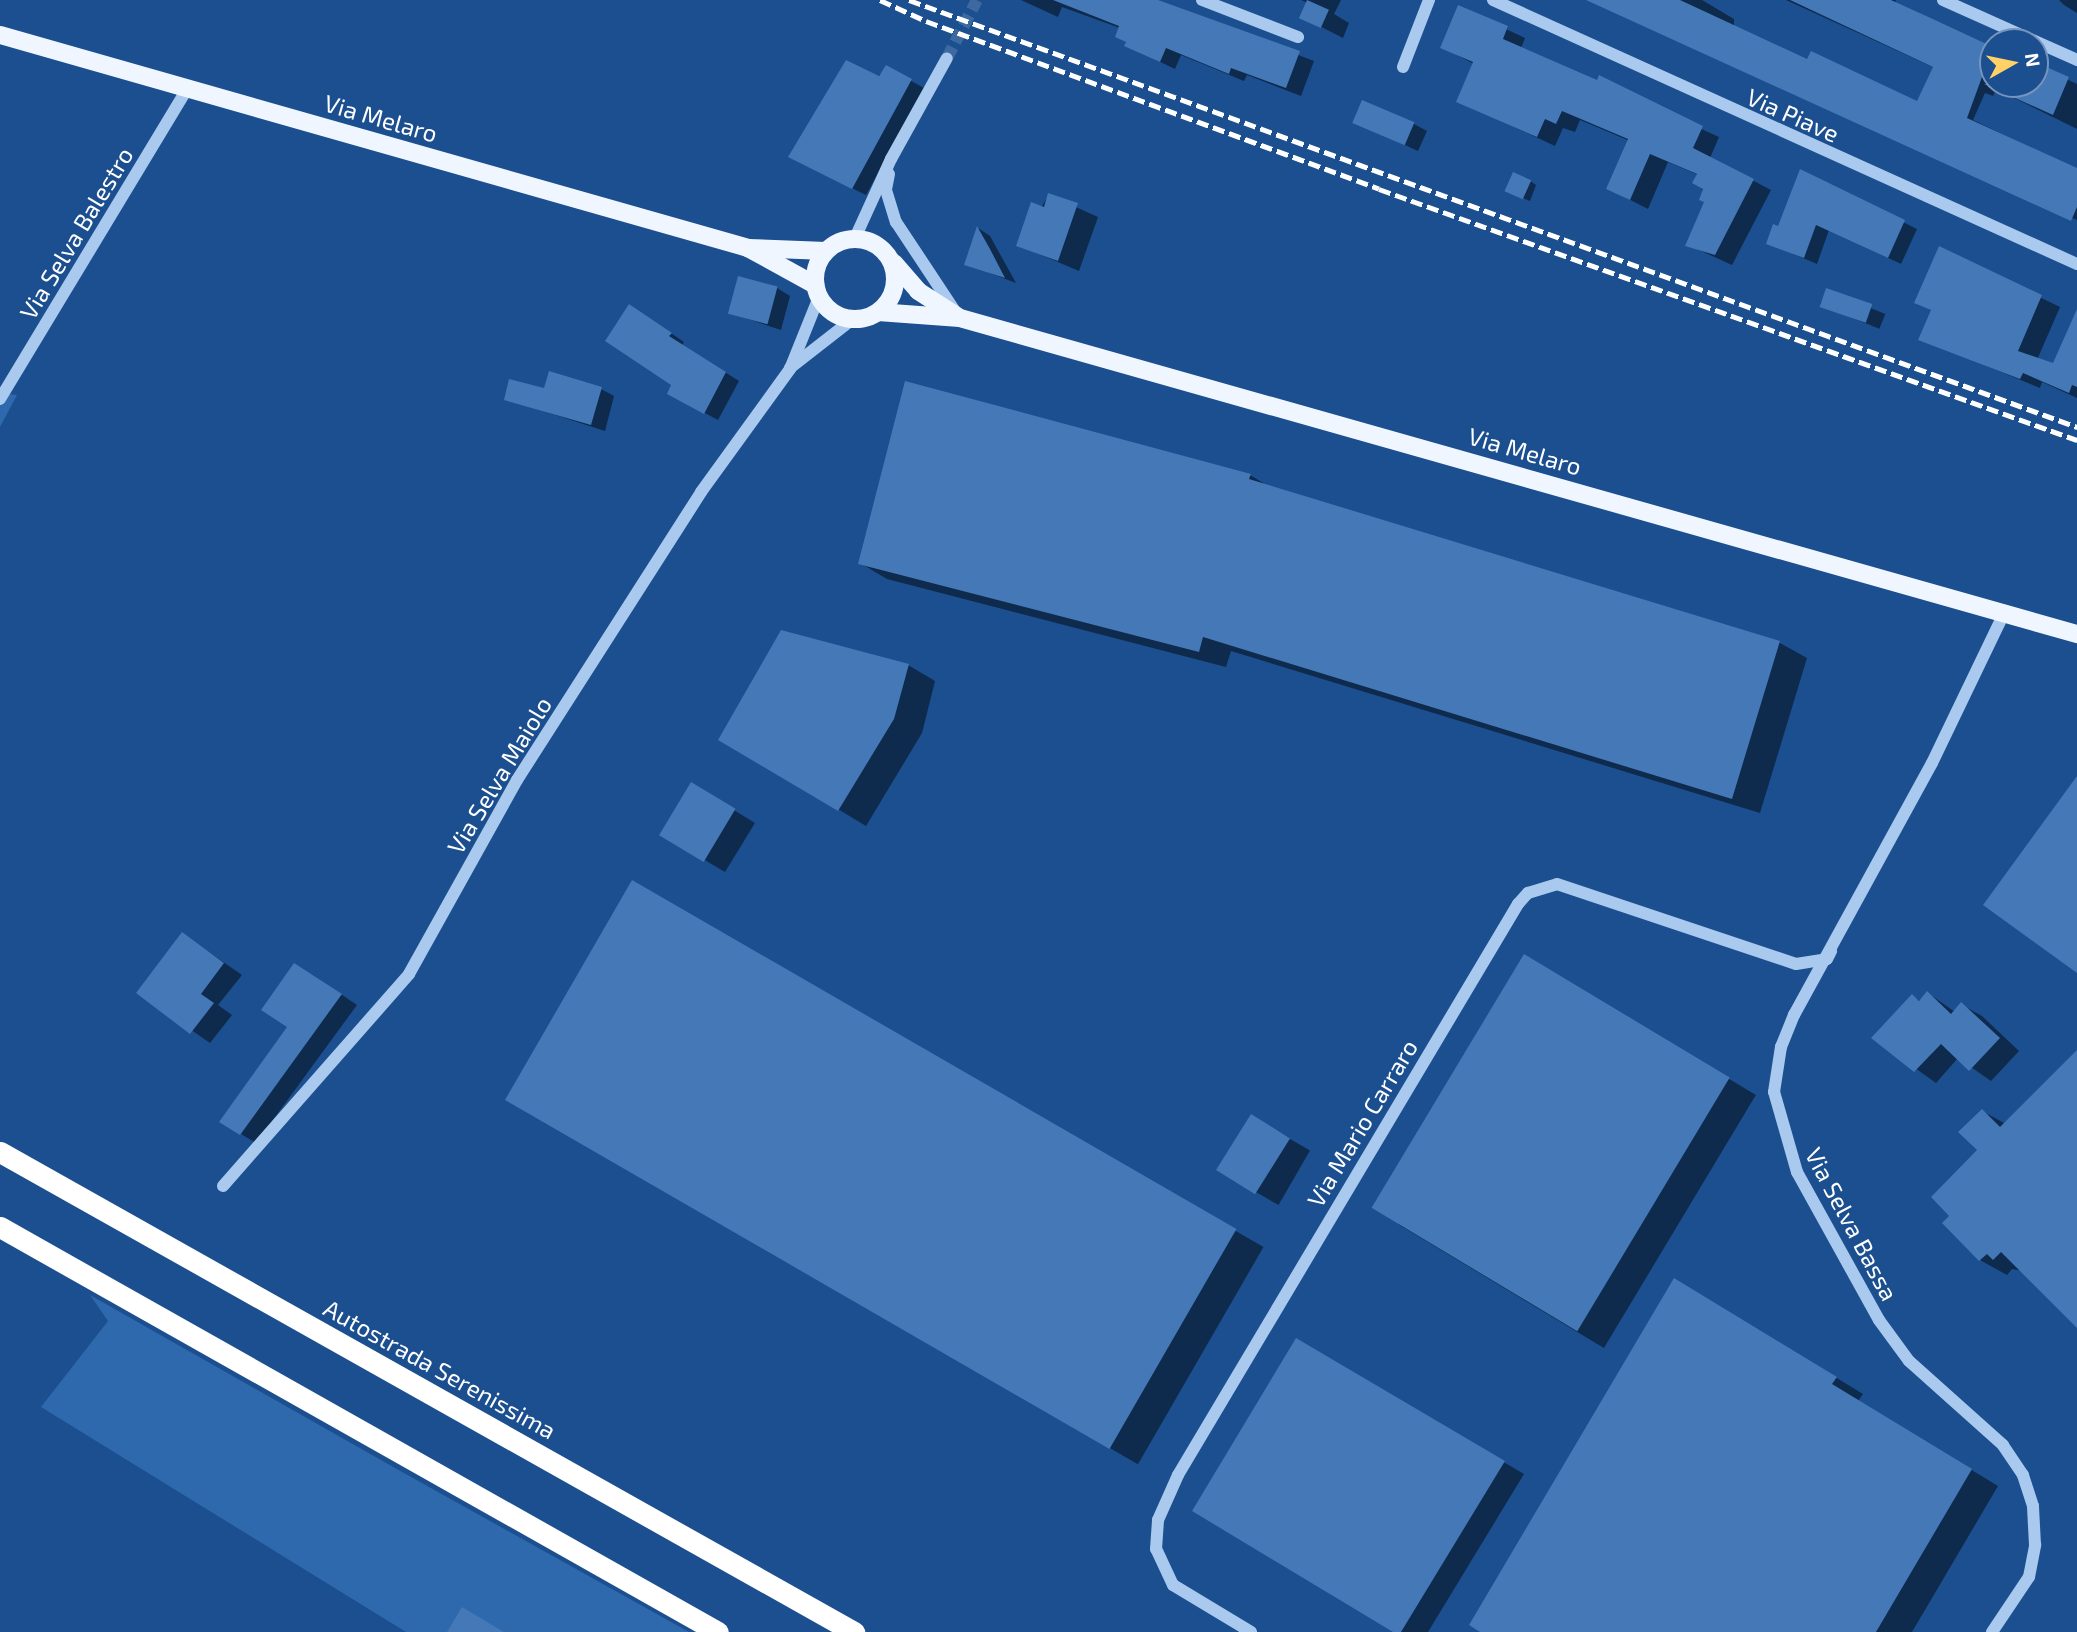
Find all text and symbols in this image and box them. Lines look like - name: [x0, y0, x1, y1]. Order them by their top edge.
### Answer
- north arrow: [1979, 28, 2049, 98]
- text: N: [2021, 51, 2046, 69]
- street label: Via Piave: [1742, 82, 1844, 148]
- street label: Via Melaro: [321, 88, 441, 148]
- street label: Via Selva Balestro: [13, 142, 139, 324]
- street label: Via Melaro: [1465, 421, 1585, 481]
- street label: Via Selva Maiolo: [441, 691, 557, 859]
- street label: Via Mario Carraro: [1301, 1034, 1423, 1212]
- street label: Via Selva Bassa: [1800, 1143, 1904, 1305]
- street label: Autostrada Serenissima: [319, 1293, 561, 1445]

